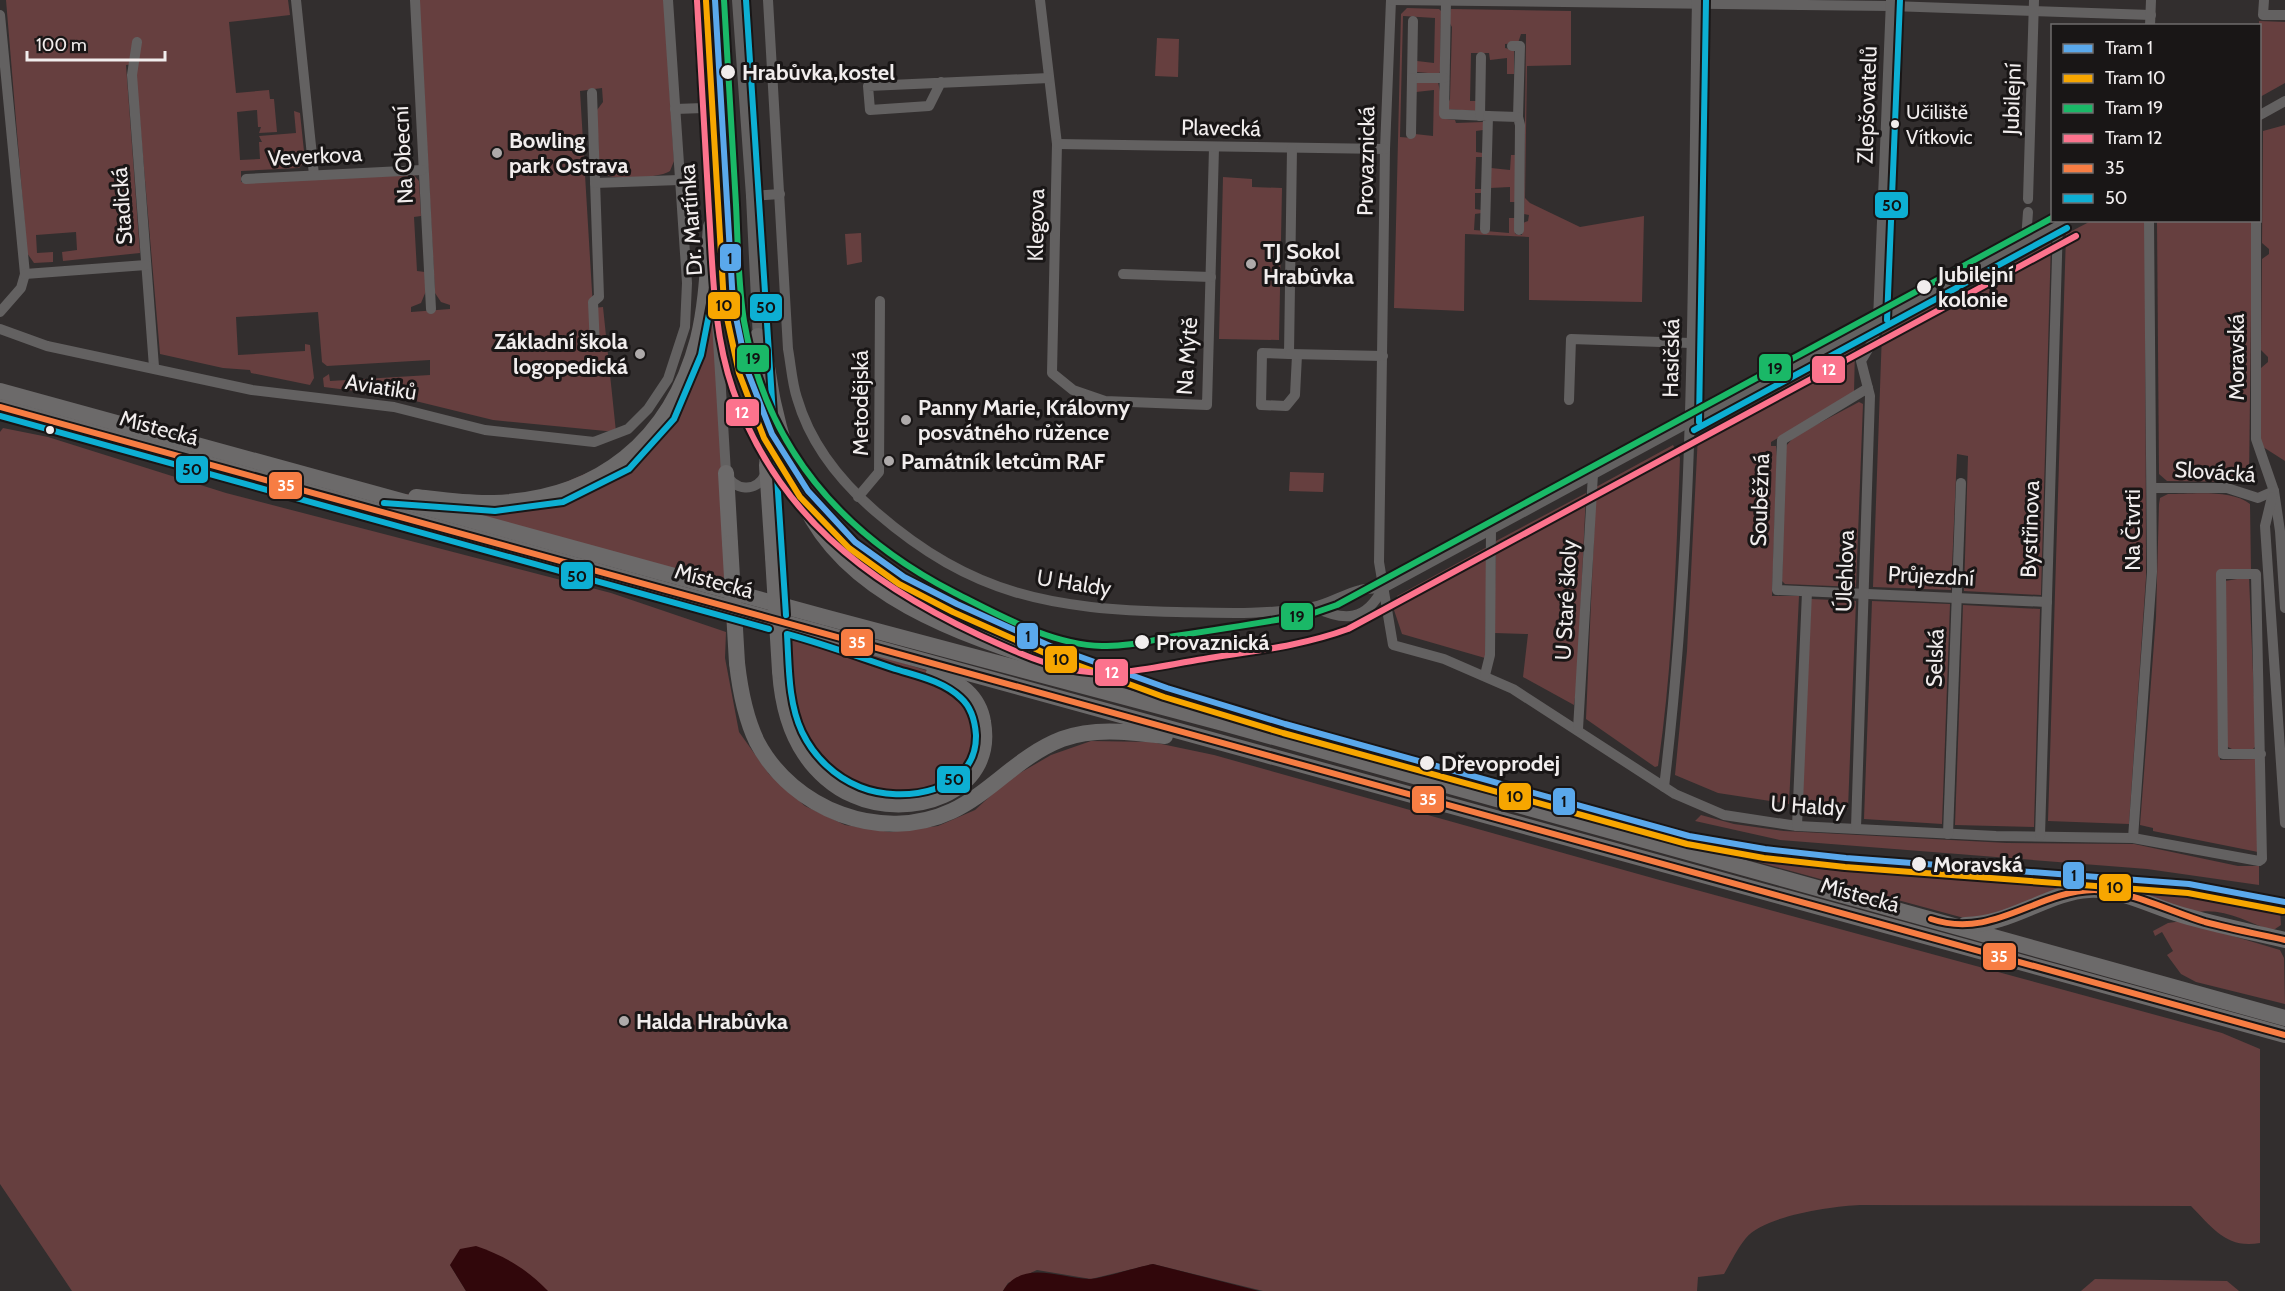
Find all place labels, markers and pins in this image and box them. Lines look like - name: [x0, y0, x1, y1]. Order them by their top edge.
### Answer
- place label: Hrabůvka,kostel: [742, 59, 895, 86]
- marker: Hrabůvka,kostel: [719, 63, 737, 81]
- place label: Učiliště Vítkovic: [1906, 100, 1973, 149]
- marker: Učiliště Vítkovic: [1889, 118, 1901, 130]
- place label: Bowling park Ostrava: [509, 127, 628, 179]
- marker: Bowling park Ostrava: [490, 146, 504, 160]
- place label: TJ Sokol Hrabůvka: [1263, 238, 1354, 290]
- marker: TJ Sokol Hrabůvka: [1244, 257, 1258, 271]
- place label: Jubilejní kolonie: [1937, 261, 2014, 313]
- marker: Jubilejní kolonie: [1915, 278, 1933, 296]
- place label: Základní škola logopedická: [494, 328, 628, 380]
- marker: Základní škola logopedická: [633, 347, 647, 361]
- place label: Panny Marie, Královny posvátného růžence: [918, 394, 1130, 446]
- marker: Panny Marie, Královny posvátného růžence: [899, 413, 913, 427]
- unlabelled marker: [44, 424, 56, 436]
- place label: Památník letcům RAF: [901, 448, 1106, 475]
- marker: Památník letcům RAF: [882, 454, 896, 468]
- place label: Provaznická: [1156, 629, 1269, 656]
- marker: Provaznická: [1133, 633, 1151, 651]
- place label: Dřevoprodej: [1441, 750, 1560, 777]
- marker: Dřevoprodej: [1418, 754, 1436, 772]
- place label: Moravská: [1933, 851, 2023, 878]
- marker: Moravská: [1910, 855, 1928, 873]
- place label: Halda Hrabůvka: [636, 1008, 788, 1035]
- marker: Halda Hrabůvka: [617, 1014, 631, 1028]

